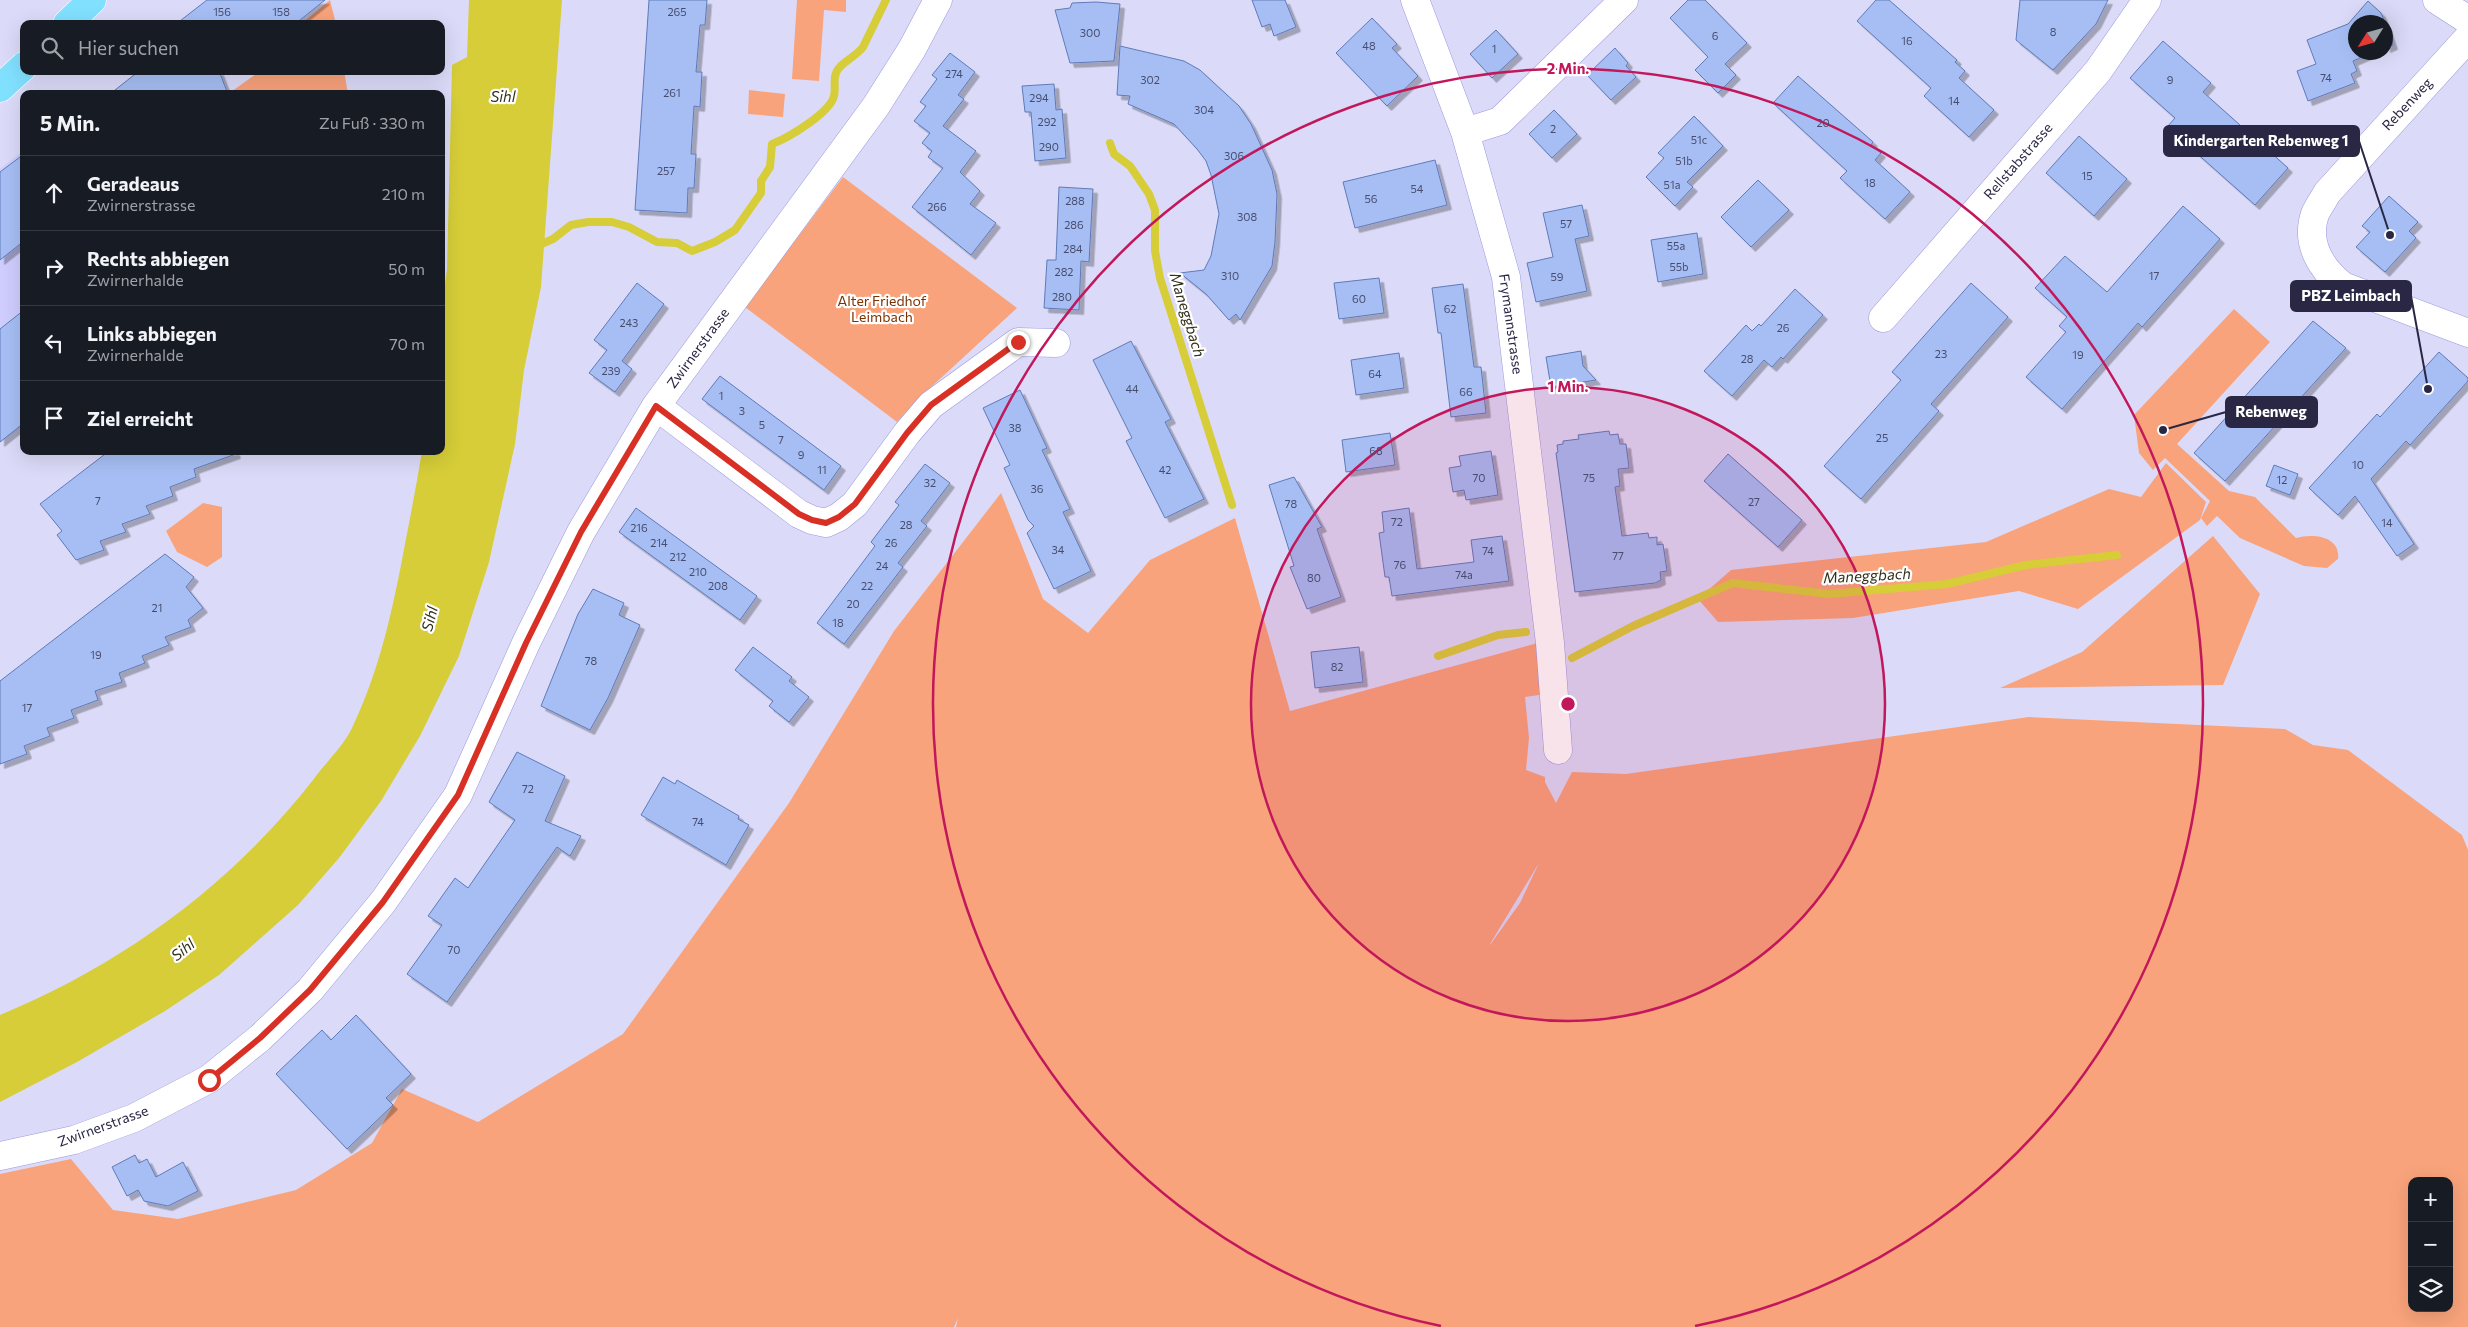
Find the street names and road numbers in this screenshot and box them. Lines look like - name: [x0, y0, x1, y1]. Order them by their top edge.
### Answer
- street label: Rebenweg: [2378, 74, 2436, 134]
- street label: Rellstabstrasse: [1980, 119, 2055, 202]
- street label: Frymannstrasse: [1496, 273, 1527, 375]
- street label: Zwirnerstrasse: [663, 304, 732, 391]
- street label: Zwirnerstrasse: [55, 1101, 150, 1150]

